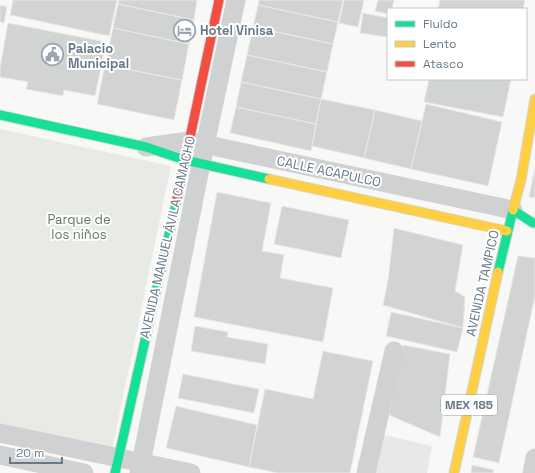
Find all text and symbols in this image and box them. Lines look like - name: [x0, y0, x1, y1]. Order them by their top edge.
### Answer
- legend: [387, 8, 527, 80]
- text: Fluido: [423, 16, 458, 32]
- hotel icon: Hotel Vinisa: [172, 17, 198, 43]
- place label: Hotel Vinisa: [200, 22, 274, 39]
- text: Lento: [423, 36, 457, 52]
- place label: Palacio Municipal: [68, 40, 129, 72]
- public building icon: Palacio Municipal: [40, 42, 66, 68]
- text: Atasco: [423, 56, 464, 72]
- street label: AVENIDA MANUEL ÁVILA CAMACHO: [136, 134, 199, 340]
- street label: CALLE ACAPULCO: [275, 152, 383, 191]
- park label: Parque de los niños: [47, 211, 111, 243]
- street label: AVENIDA TAMPICO: [462, 228, 503, 338]
- road number: MEX 185: [441, 395, 497, 415]
- scale bar: [10, 439, 62, 465]
- text: 20 m: [16, 445, 44, 461]

